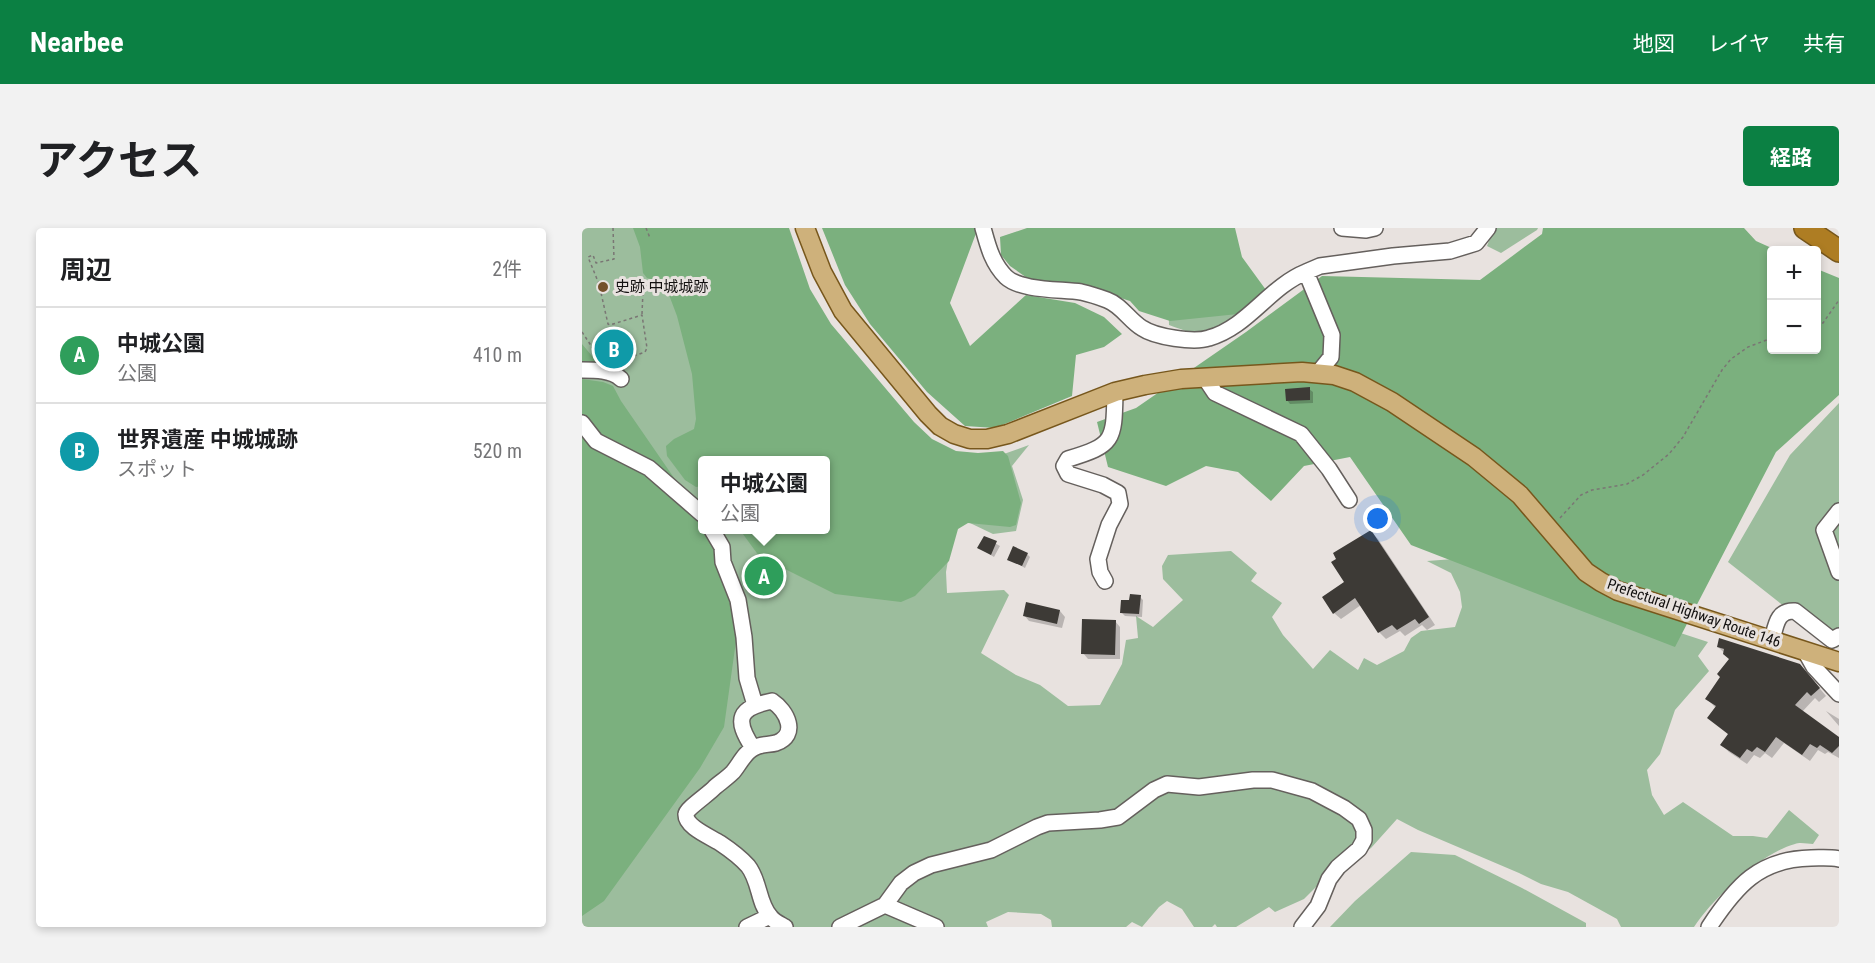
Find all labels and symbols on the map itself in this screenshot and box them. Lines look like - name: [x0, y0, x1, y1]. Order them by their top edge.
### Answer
- place label: 史跡 中城城跡: [615, 278, 708, 296]
- marker: 史跡 中城城跡: [596, 280, 610, 294]
- pin: B: [594, 326, 633, 372]
- your location: [1363, 504, 1392, 533]
- pin: A: [744, 554, 783, 598]
- street label: Prefectural Highway Route 146: [1605, 575, 1783, 651]

